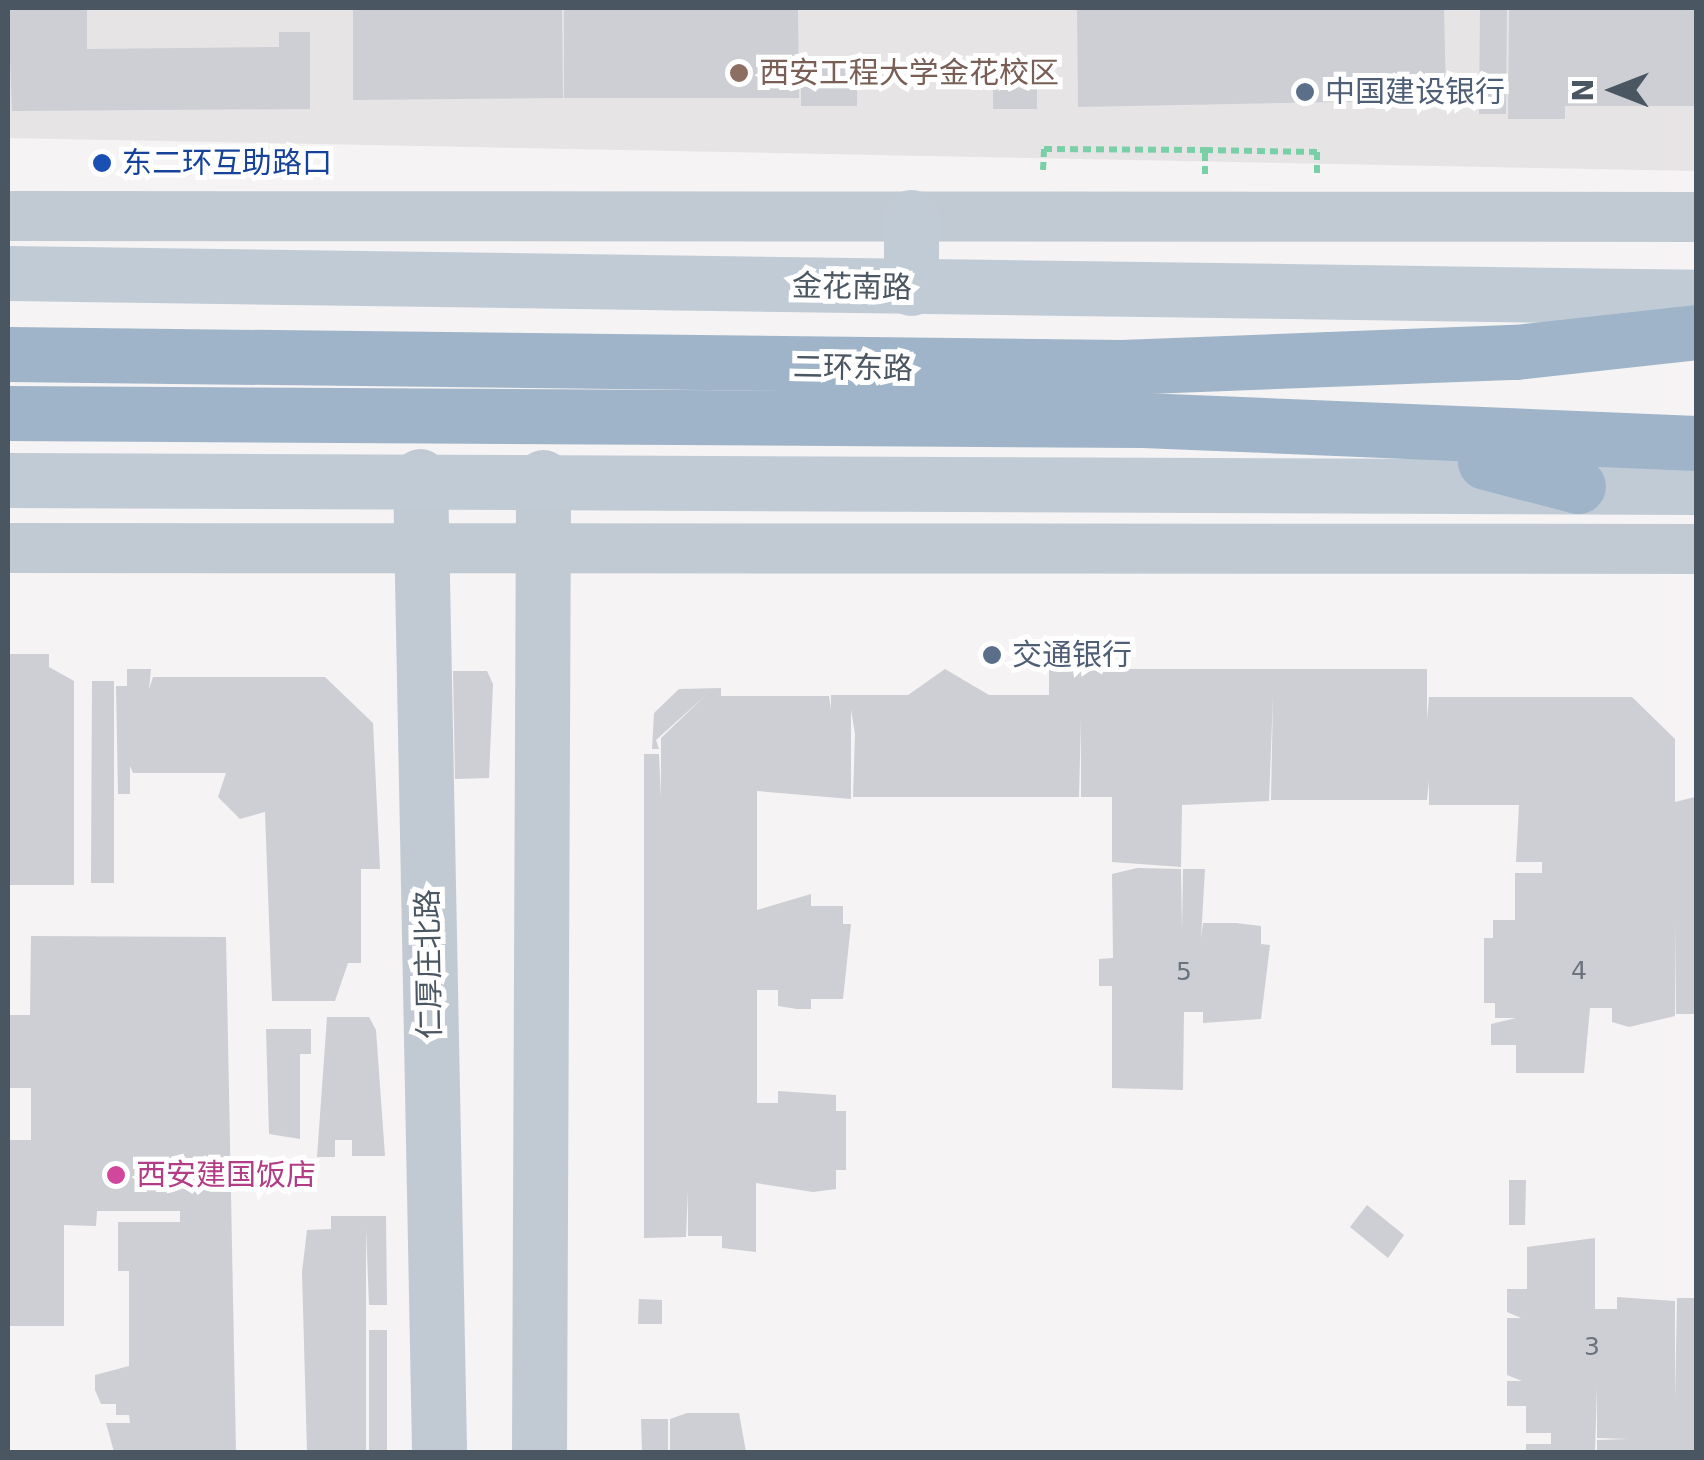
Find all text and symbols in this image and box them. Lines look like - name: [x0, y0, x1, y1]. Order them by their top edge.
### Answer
- north arrow: [1564, 40, 1664, 140]
- place label: 西安工程大学金花校区: [759, 55, 1059, 91]
- marker: 西安工程大学金花校区: [728, 62, 750, 84]
- place label: 中国建设银行: [1325, 74, 1505, 110]
- text: N: [1567, 78, 1600, 102]
- marker: 中国建设银行: [1294, 81, 1316, 103]
- place label: 东二环互助路口: [122, 145, 332, 181]
- marker: 东二环互助路口: [91, 152, 113, 174]
- street label: 金花南路: [792, 268, 912, 306]
- street label: 二环东路: [793, 349, 913, 387]
- place label: 交通银行: [1012, 637, 1132, 673]
- marker: 交通银行: [981, 644, 1003, 666]
- street label: 仁厚庄北路: [410, 889, 448, 1039]
- house number: 4: [1571, 956, 1587, 986]
- house number: 5: [1176, 957, 1192, 987]
- place label: 西安建国饭店: [136, 1157, 316, 1193]
- marker: 西安建国饭店: [105, 1164, 127, 1186]
- house number: 3: [1584, 1332, 1600, 1362]

